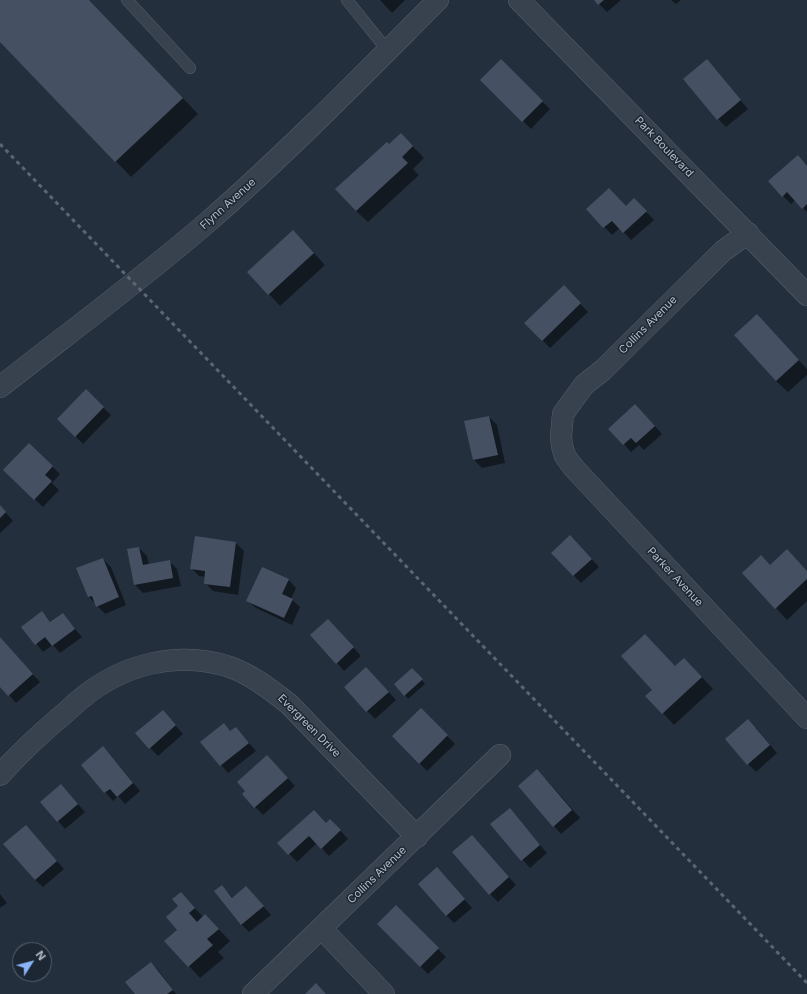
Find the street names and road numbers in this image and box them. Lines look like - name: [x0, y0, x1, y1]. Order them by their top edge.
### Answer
- street label: Park Boulevard: [632, 114, 696, 180]
- street label: Flynn Avenue: [198, 176, 258, 232]
- street label: Collins Avenue: [616, 293, 680, 357]
- street label: Parker Avenue: [644, 545, 706, 609]
- street label: Evergreen Drive: [275, 692, 343, 760]
- street label: Collins Avenue: [345, 844, 409, 906]

